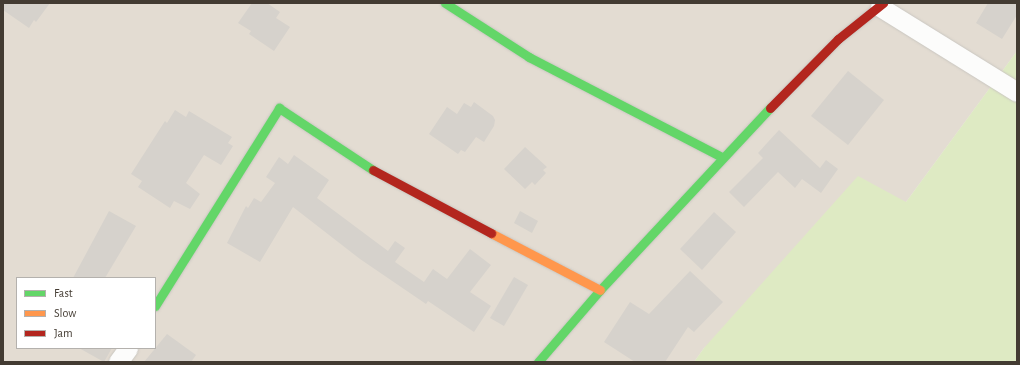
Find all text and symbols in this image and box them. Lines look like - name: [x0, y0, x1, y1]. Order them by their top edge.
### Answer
- legend: [16, 277, 156, 349]
- text: Fast: [54, 287, 73, 299]
- text: Slow: [54, 307, 76, 319]
- text: Jam: [54, 327, 73, 339]

